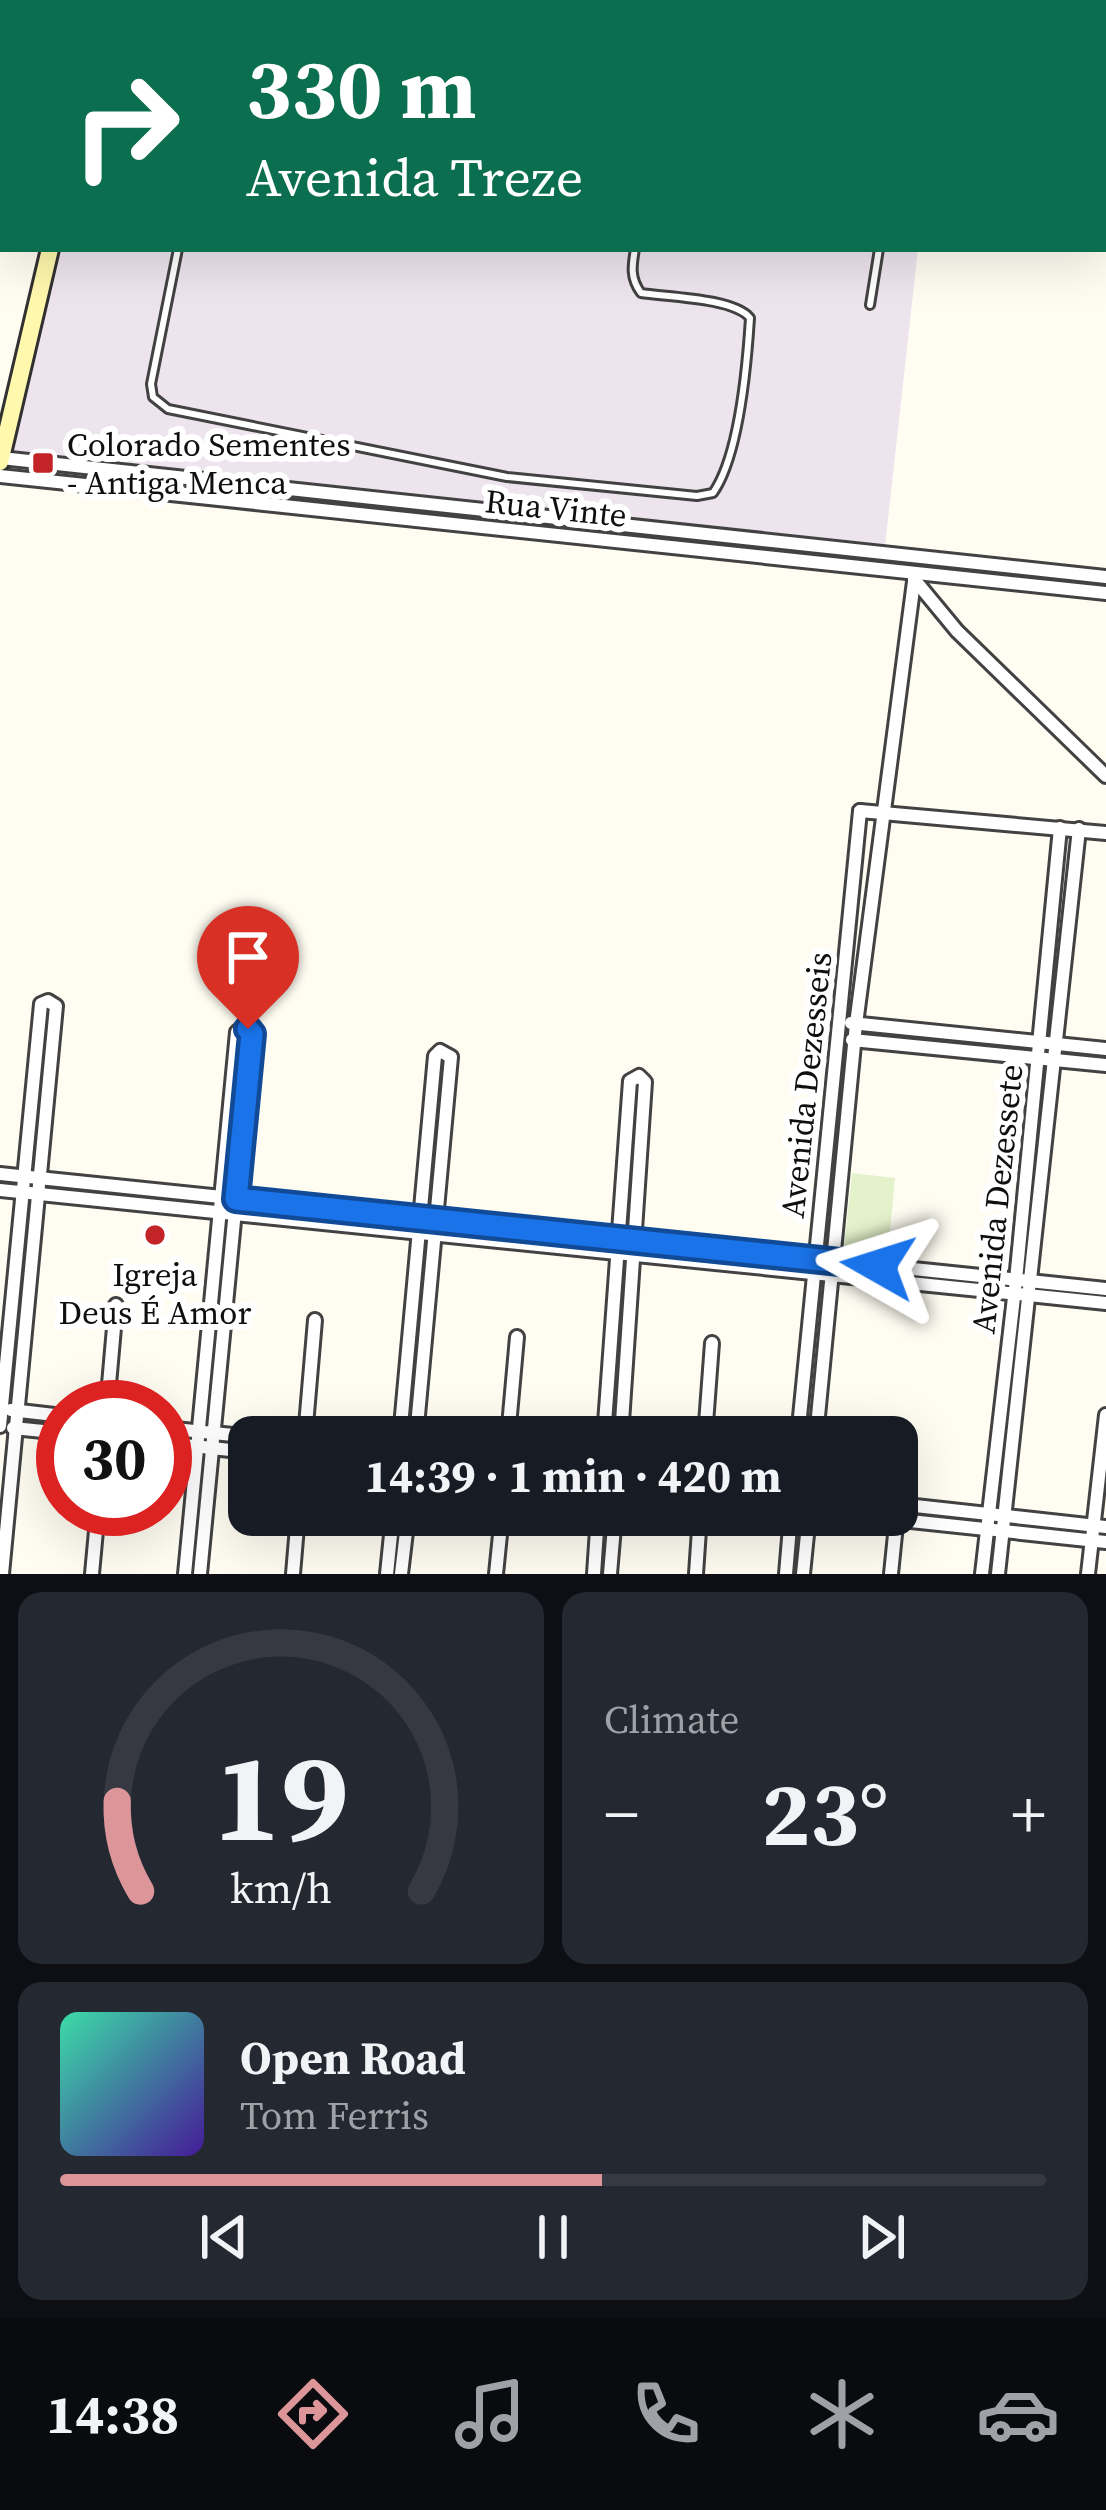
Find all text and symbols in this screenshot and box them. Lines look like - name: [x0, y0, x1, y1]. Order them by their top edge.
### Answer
- text: 330 m: [246, 31, 477, 146]
- icon: right: [48, 48, 204, 204]
- text: Avenida Treze: [246, 140, 583, 214]
- place label: Colorado Sementes - Antiga Menca: [67, 422, 350, 505]
- marker: Colorado Sementes - Antiga Menca: [30, 450, 56, 476]
- street label: Rua Vinte: [483, 478, 629, 538]
- pin: [197, 906, 299, 1029]
- icon: arrive: [215, 924, 281, 990]
- street label: Avenida Dezesseis: [770, 950, 842, 1220]
- street label: Avenida Dezessete: [960, 1062, 1034, 1336]
- position arrow: [815, 1203, 941, 1329]
- marker: Igreja Deus É Amor: [142, 1222, 168, 1248]
- place label: Igreja Deus É Amor: [59, 1252, 251, 1335]
- speed limit sign: 30: [36, 1380, 192, 1536]
- text: 14:39 · 1 min · 420 m: [365, 1445, 781, 1507]
- text: Climate: [604, 1693, 739, 1746]
- text: 19: [213, 1711, 349, 1882]
- text: 23°: [761, 1752, 889, 1875]
- text: −: [604, 1769, 639, 1859]
- text: +: [1011, 1769, 1046, 1859]
- text: km/h: [230, 1859, 332, 1917]
- text: Open Road: [240, 2027, 466, 2089]
- text: Tom Ferris: [240, 2089, 429, 2142]
- icon: previous: [191, 2204, 257, 2270]
- icon: pause: [520, 2204, 586, 2270]
- icon: next: [849, 2204, 915, 2270]
- icon: directions: [271, 2372, 355, 2456]
- icon: music: [448, 2372, 532, 2456]
- icon: phone: [624, 2372, 708, 2456]
- icon: climate: [800, 2372, 884, 2456]
- icon: car: [976, 2372, 1060, 2456]
- text: 14:38: [46, 2377, 179, 2451]

